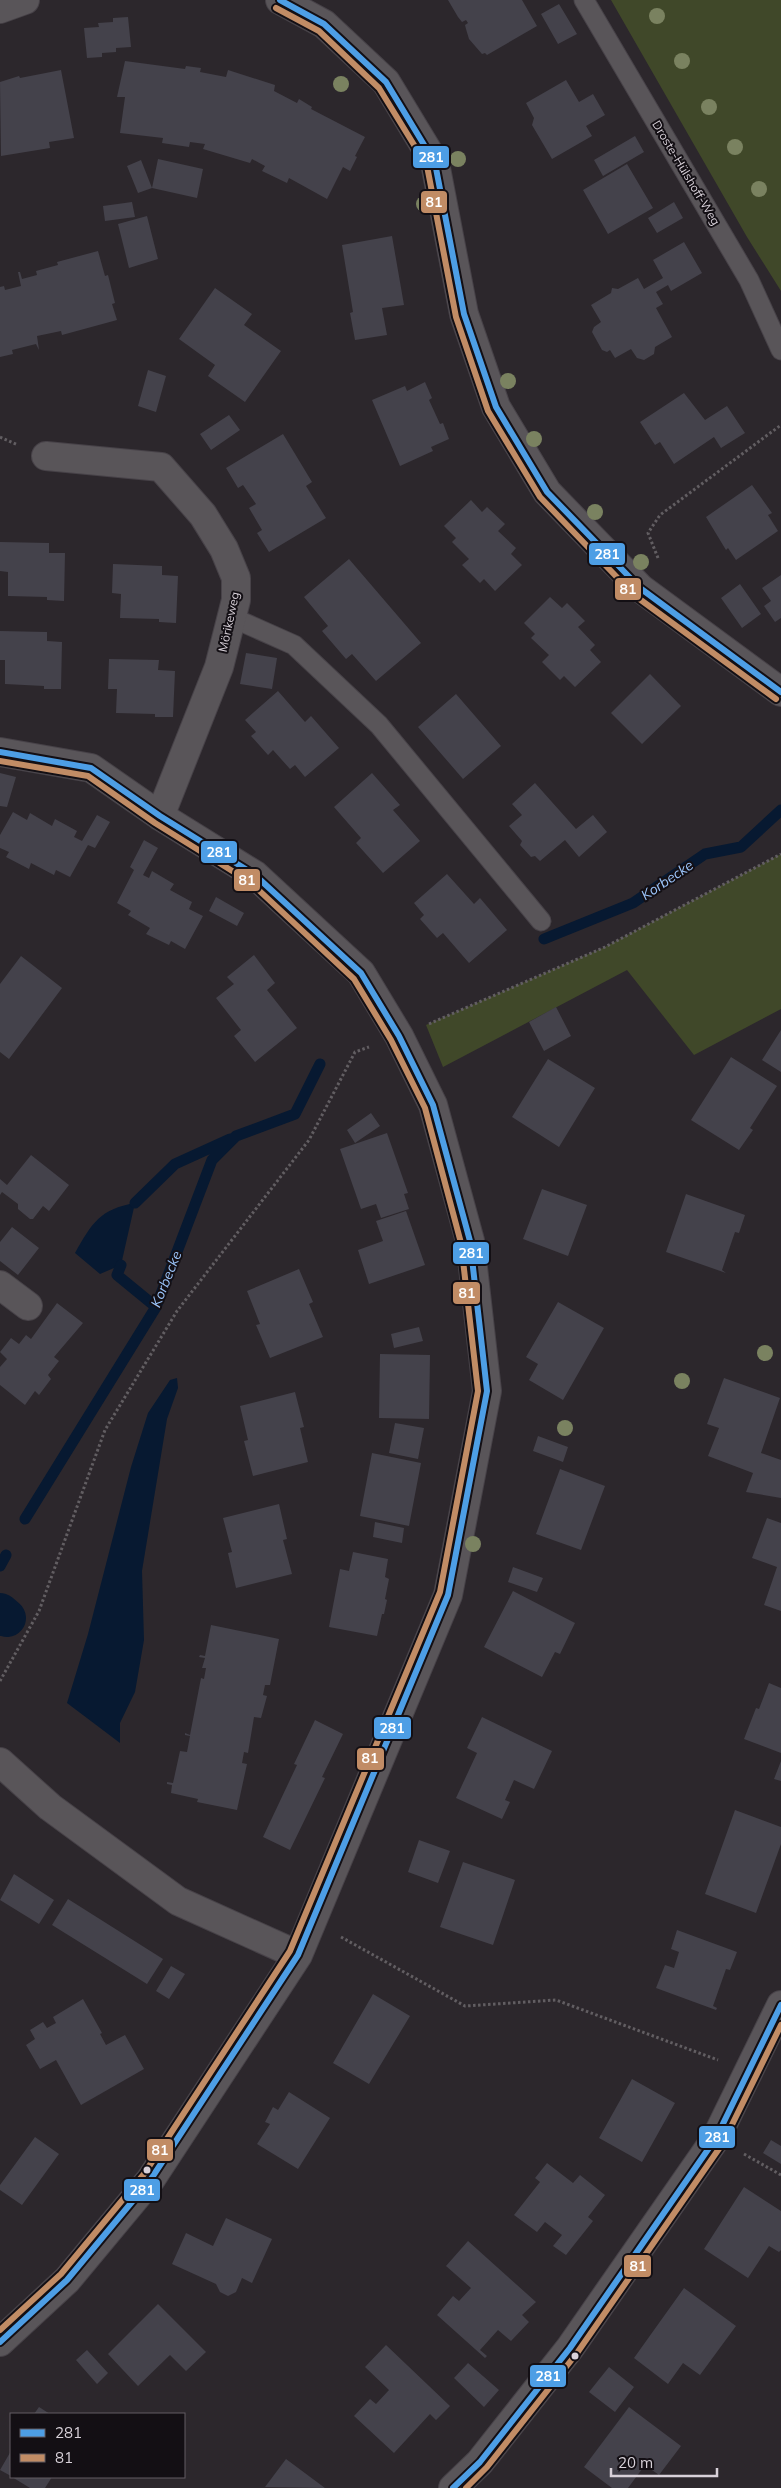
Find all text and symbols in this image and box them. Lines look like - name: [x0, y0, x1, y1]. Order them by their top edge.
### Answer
- street label: Droste-Hülshoff-Weg: [649, 118, 724, 228]
- line badge: 281: [412, 145, 450, 169]
- text: 281: [418, 148, 444, 166]
- line badge: 81: [420, 190, 448, 214]
- text: 81: [426, 193, 442, 211]
- line badge: 281: [588, 542, 626, 566]
- text: 281: [594, 545, 620, 563]
- line badge: 81: [614, 577, 642, 601]
- text: 81: [620, 580, 636, 598]
- street label: Mörikeweg: [215, 591, 242, 653]
- line badge: 281: [200, 840, 238, 864]
- text: 281: [206, 843, 232, 861]
- water label: Korbecke: [637, 856, 697, 904]
- line badge: 81: [233, 868, 261, 892]
- text: 81: [239, 871, 255, 889]
- line badge: 281: [452, 1241, 490, 1265]
- text: 281: [458, 1244, 484, 1262]
- water label: Korbecke: [147, 1248, 186, 1310]
- line badge: 81: [452, 1281, 481, 1305]
- text: 81: [459, 1284, 475, 1302]
- line badge: 281: [373, 1716, 412, 1740]
- text: 281: [379, 1719, 405, 1737]
- line badge: 81: [356, 1747, 385, 1771]
- text: 81: [362, 1749, 378, 1767]
- line badge: 281: [698, 2125, 736, 2149]
- text: 281: [704, 2128, 730, 2146]
- line badge: 81: [146, 2138, 174, 2162]
- text: 81: [152, 2141, 168, 2159]
- unlabelled marker: [142, 2165, 152, 2175]
- line badge: 281: [123, 2178, 161, 2202]
- text: 281: [129, 2181, 155, 2199]
- line badge: 81: [623, 2254, 652, 2278]
- text: 81: [630, 2257, 646, 2275]
- unlabelled marker: [570, 2351, 580, 2361]
- line badge: 281: [529, 2364, 567, 2388]
- text: 281: [535, 2367, 561, 2385]
- legend: [10, 2413, 185, 2478]
- text: 281: [55, 2423, 82, 2442]
- scale bar: [611, 2446, 717, 2478]
- text: 81: [55, 2448, 73, 2467]
- text: 20 m: [618, 2453, 653, 2472]

